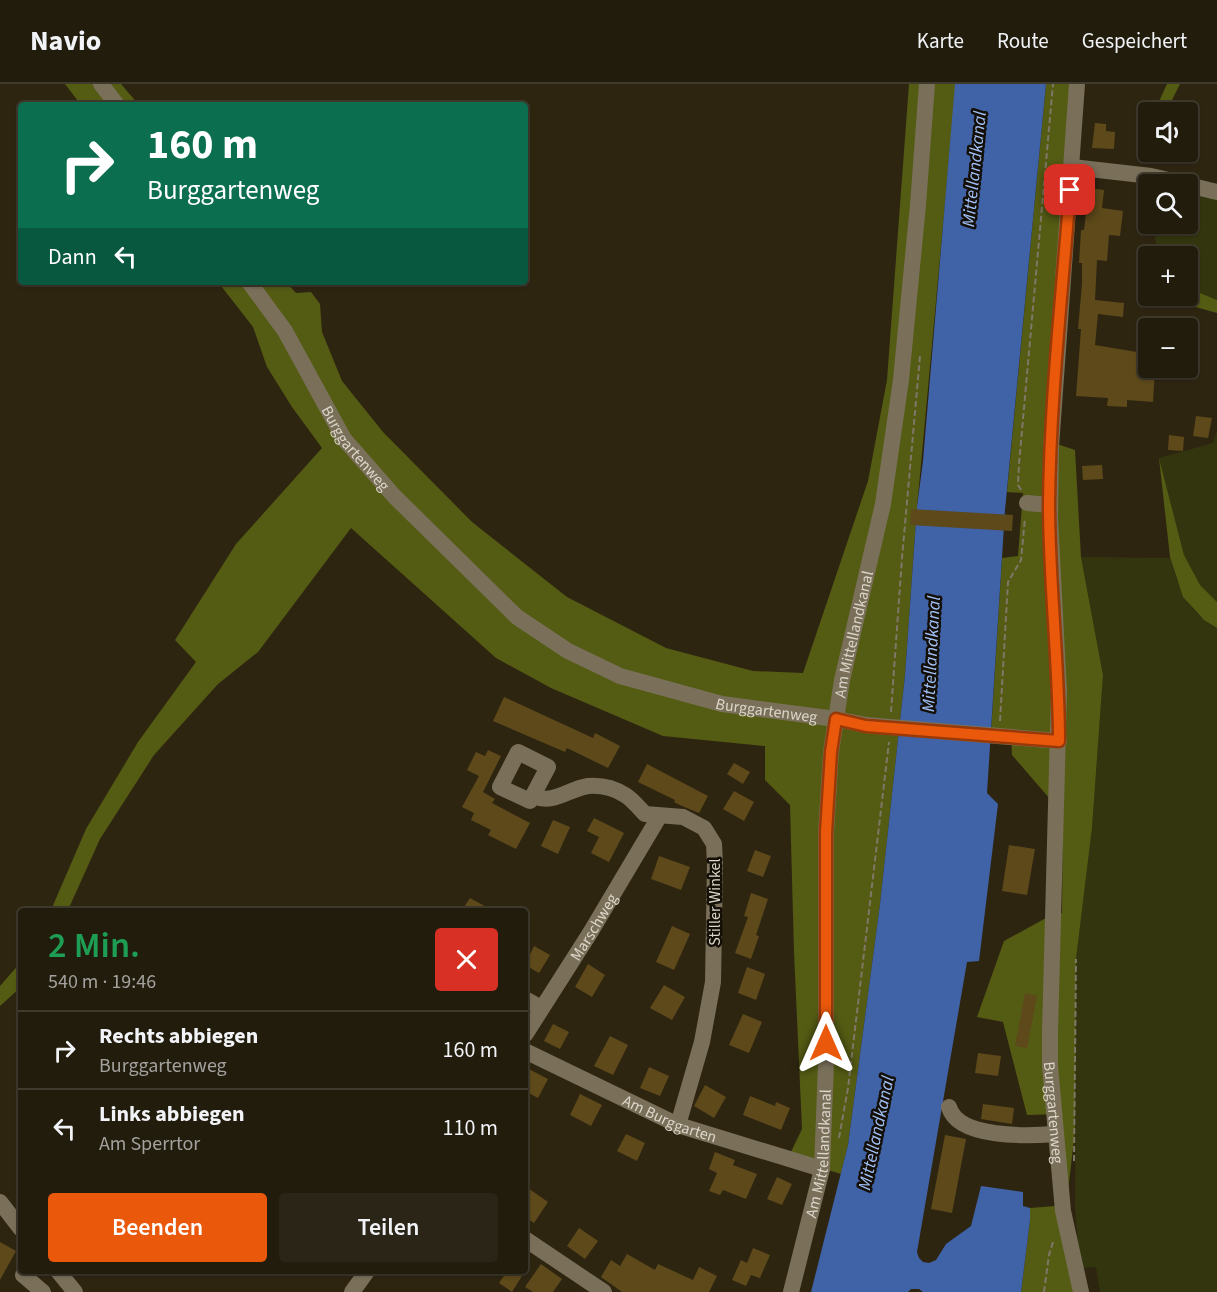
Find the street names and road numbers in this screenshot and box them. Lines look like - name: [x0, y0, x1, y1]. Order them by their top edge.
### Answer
- street label: Burggartenweg: [316, 402, 395, 496]
- street label: Am Mittellandkanal: [829, 569, 879, 699]
- street label: Burggartenweg: [713, 693, 819, 728]
- street label: Stiller Winkel: [704, 858, 726, 946]
- street label: Marschweg: [565, 889, 623, 965]
- street label: Burggartenweg: [1038, 1061, 1069, 1165]
- street label: Am Mittellandkanal: [800, 1089, 837, 1220]
- street label: Am Burggarten: [619, 1090, 719, 1148]

